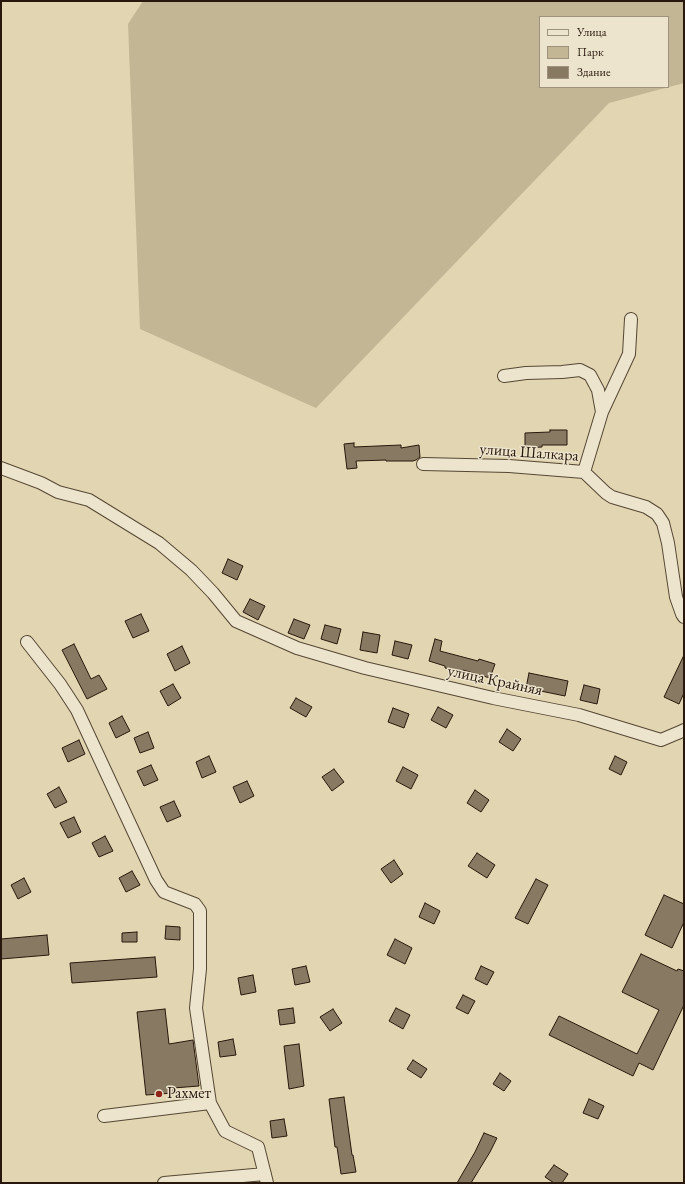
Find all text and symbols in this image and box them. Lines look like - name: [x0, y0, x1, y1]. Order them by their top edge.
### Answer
- legend: [539, 16, 669, 88]
- text: Улица: [577, 24, 607, 40]
- text: Парк: [577, 44, 604, 60]
- text: Здание: [577, 64, 611, 80]
- street label: улица Шалкара: [479, 440, 579, 466]
- street label: улица Крайняя: [446, 662, 544, 700]
- place label: Рахмет: [167, 1084, 211, 1104]
- marker: Рахмет: [154, 1089, 164, 1099]

